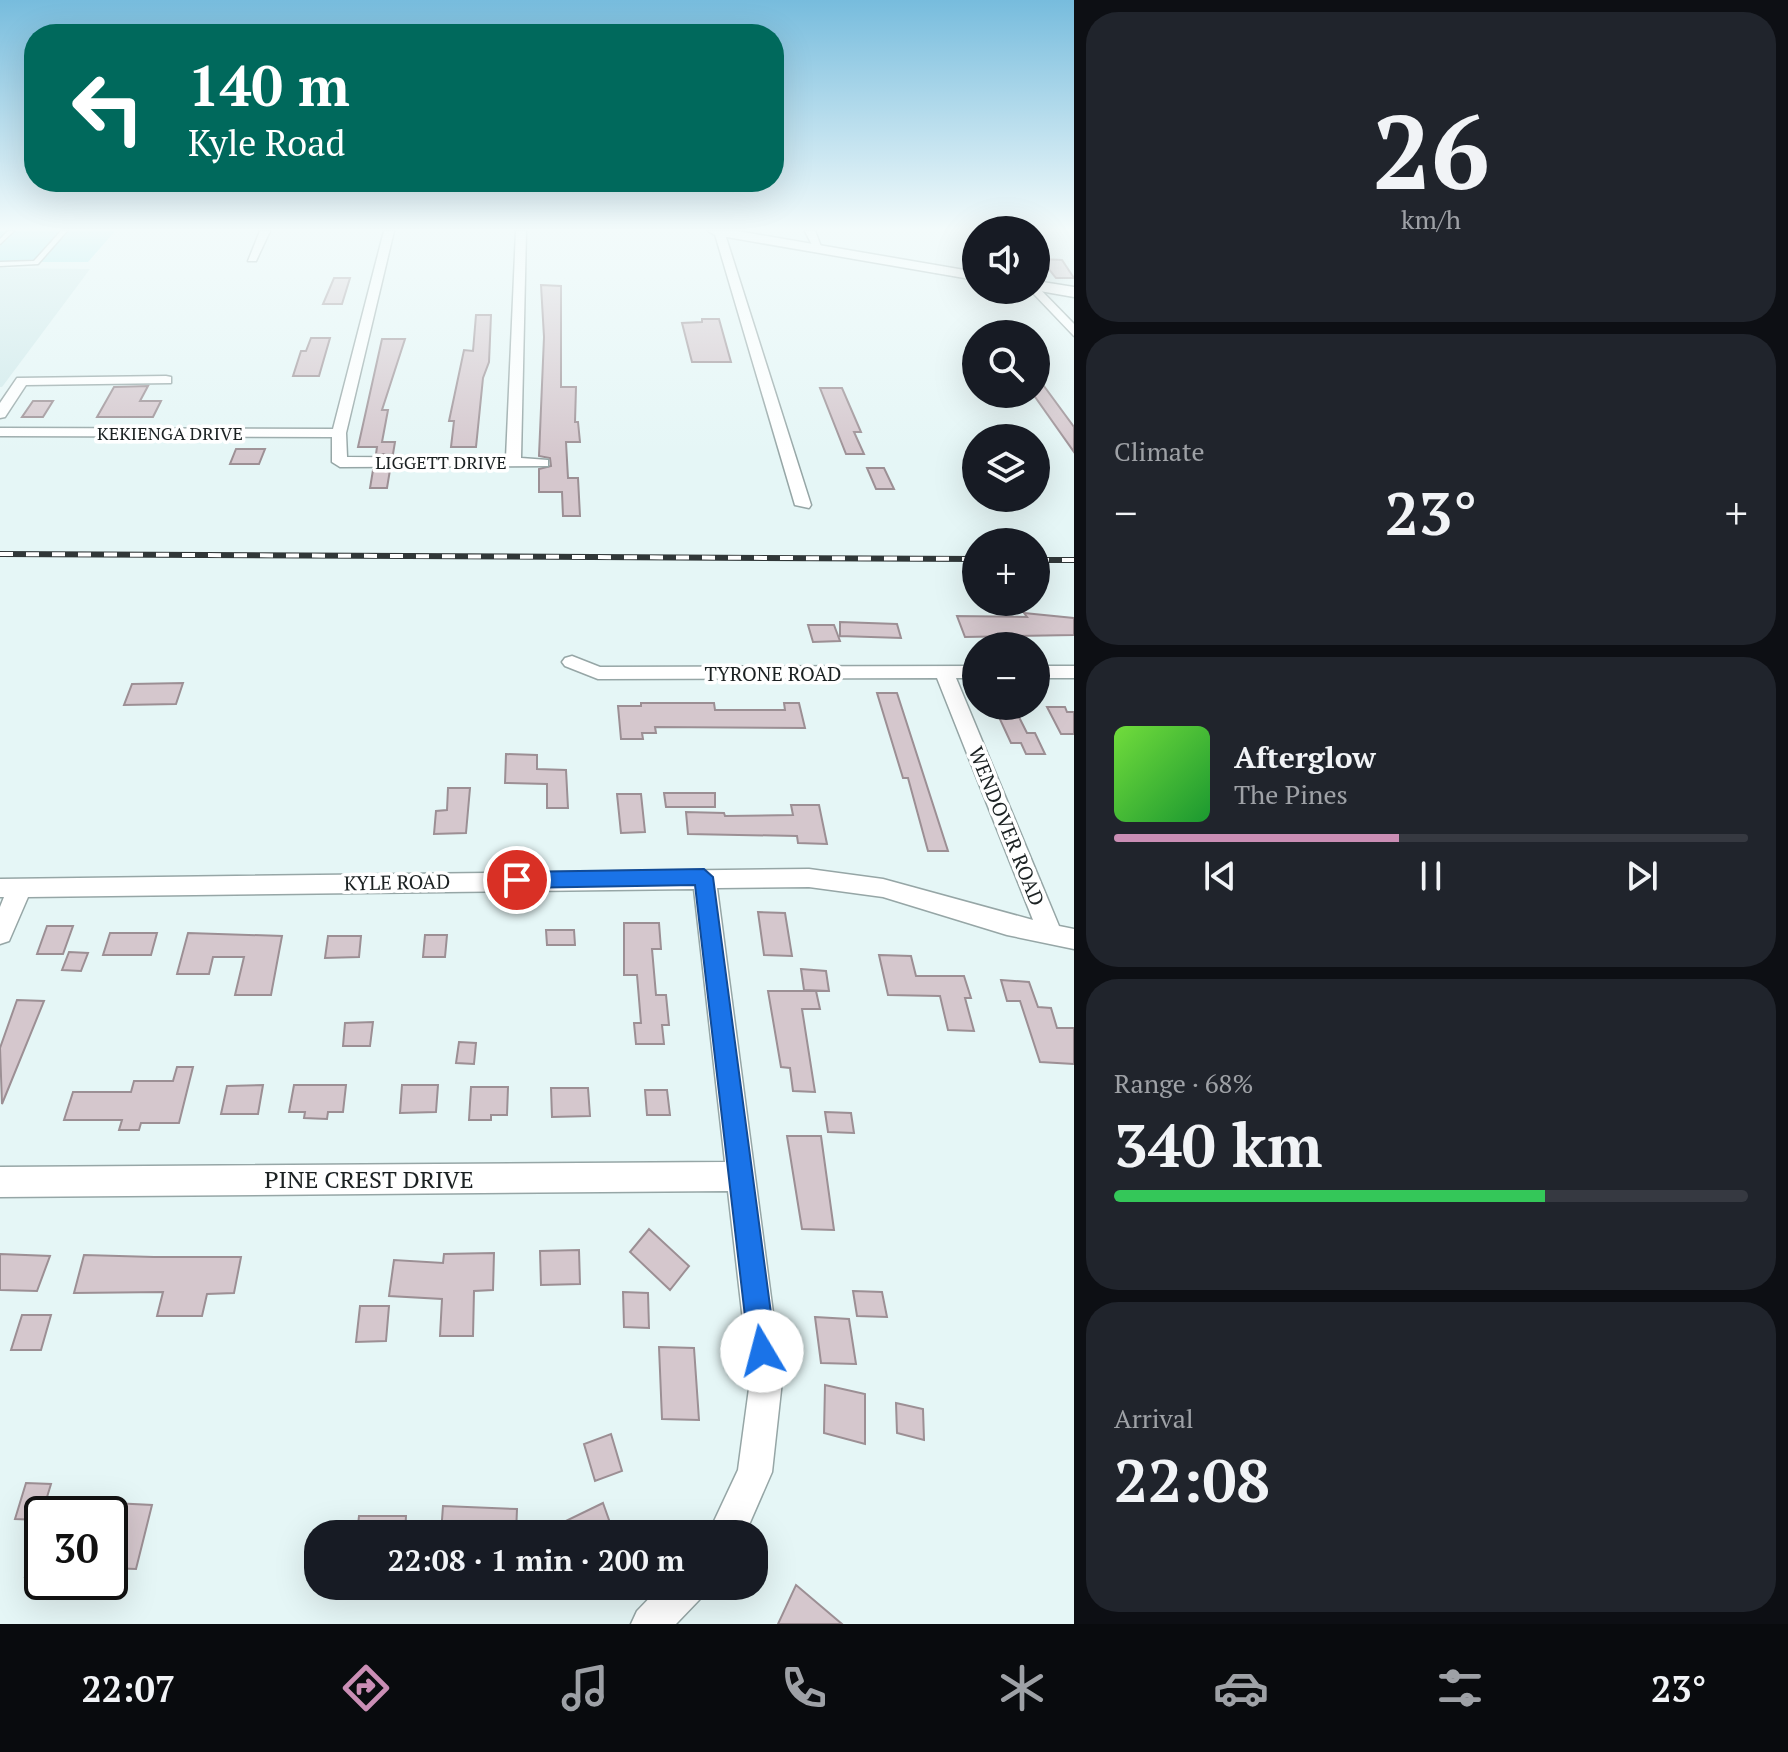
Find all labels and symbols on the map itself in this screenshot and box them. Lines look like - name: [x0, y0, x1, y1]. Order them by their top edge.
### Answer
- street label: KEKIENGA DRIVE: [97, 421, 243, 445]
- street label: LIGGETT DRIVE: [375, 450, 507, 474]
- street label: TYRONE ROAD: [705, 660, 841, 687]
- street label: WENDOVER ROAD: [963, 742, 1051, 910]
- pin: [483, 846, 551, 914]
- street label: KYLE ROAD: [344, 868, 450, 896]
- street label: PINE CREST DRIVE: [264, 1163, 474, 1195]
- position arrow: [720, 1309, 804, 1393]
- speed limit sign: 30: [24, 1496, 128, 1600]

